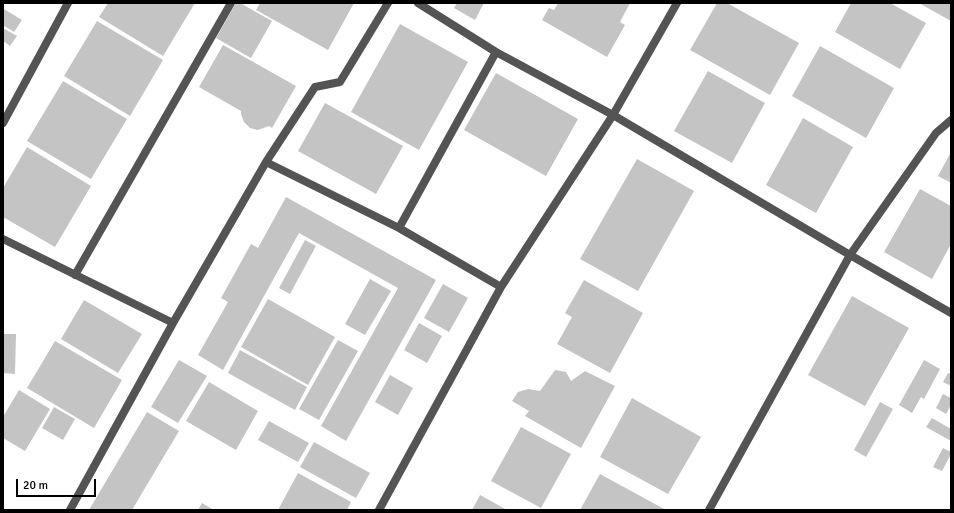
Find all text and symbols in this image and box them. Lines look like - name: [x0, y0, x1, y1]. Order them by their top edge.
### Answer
- scale bar: [18, 471, 98, 497]
- text: 20 m: [23, 478, 48, 493]

